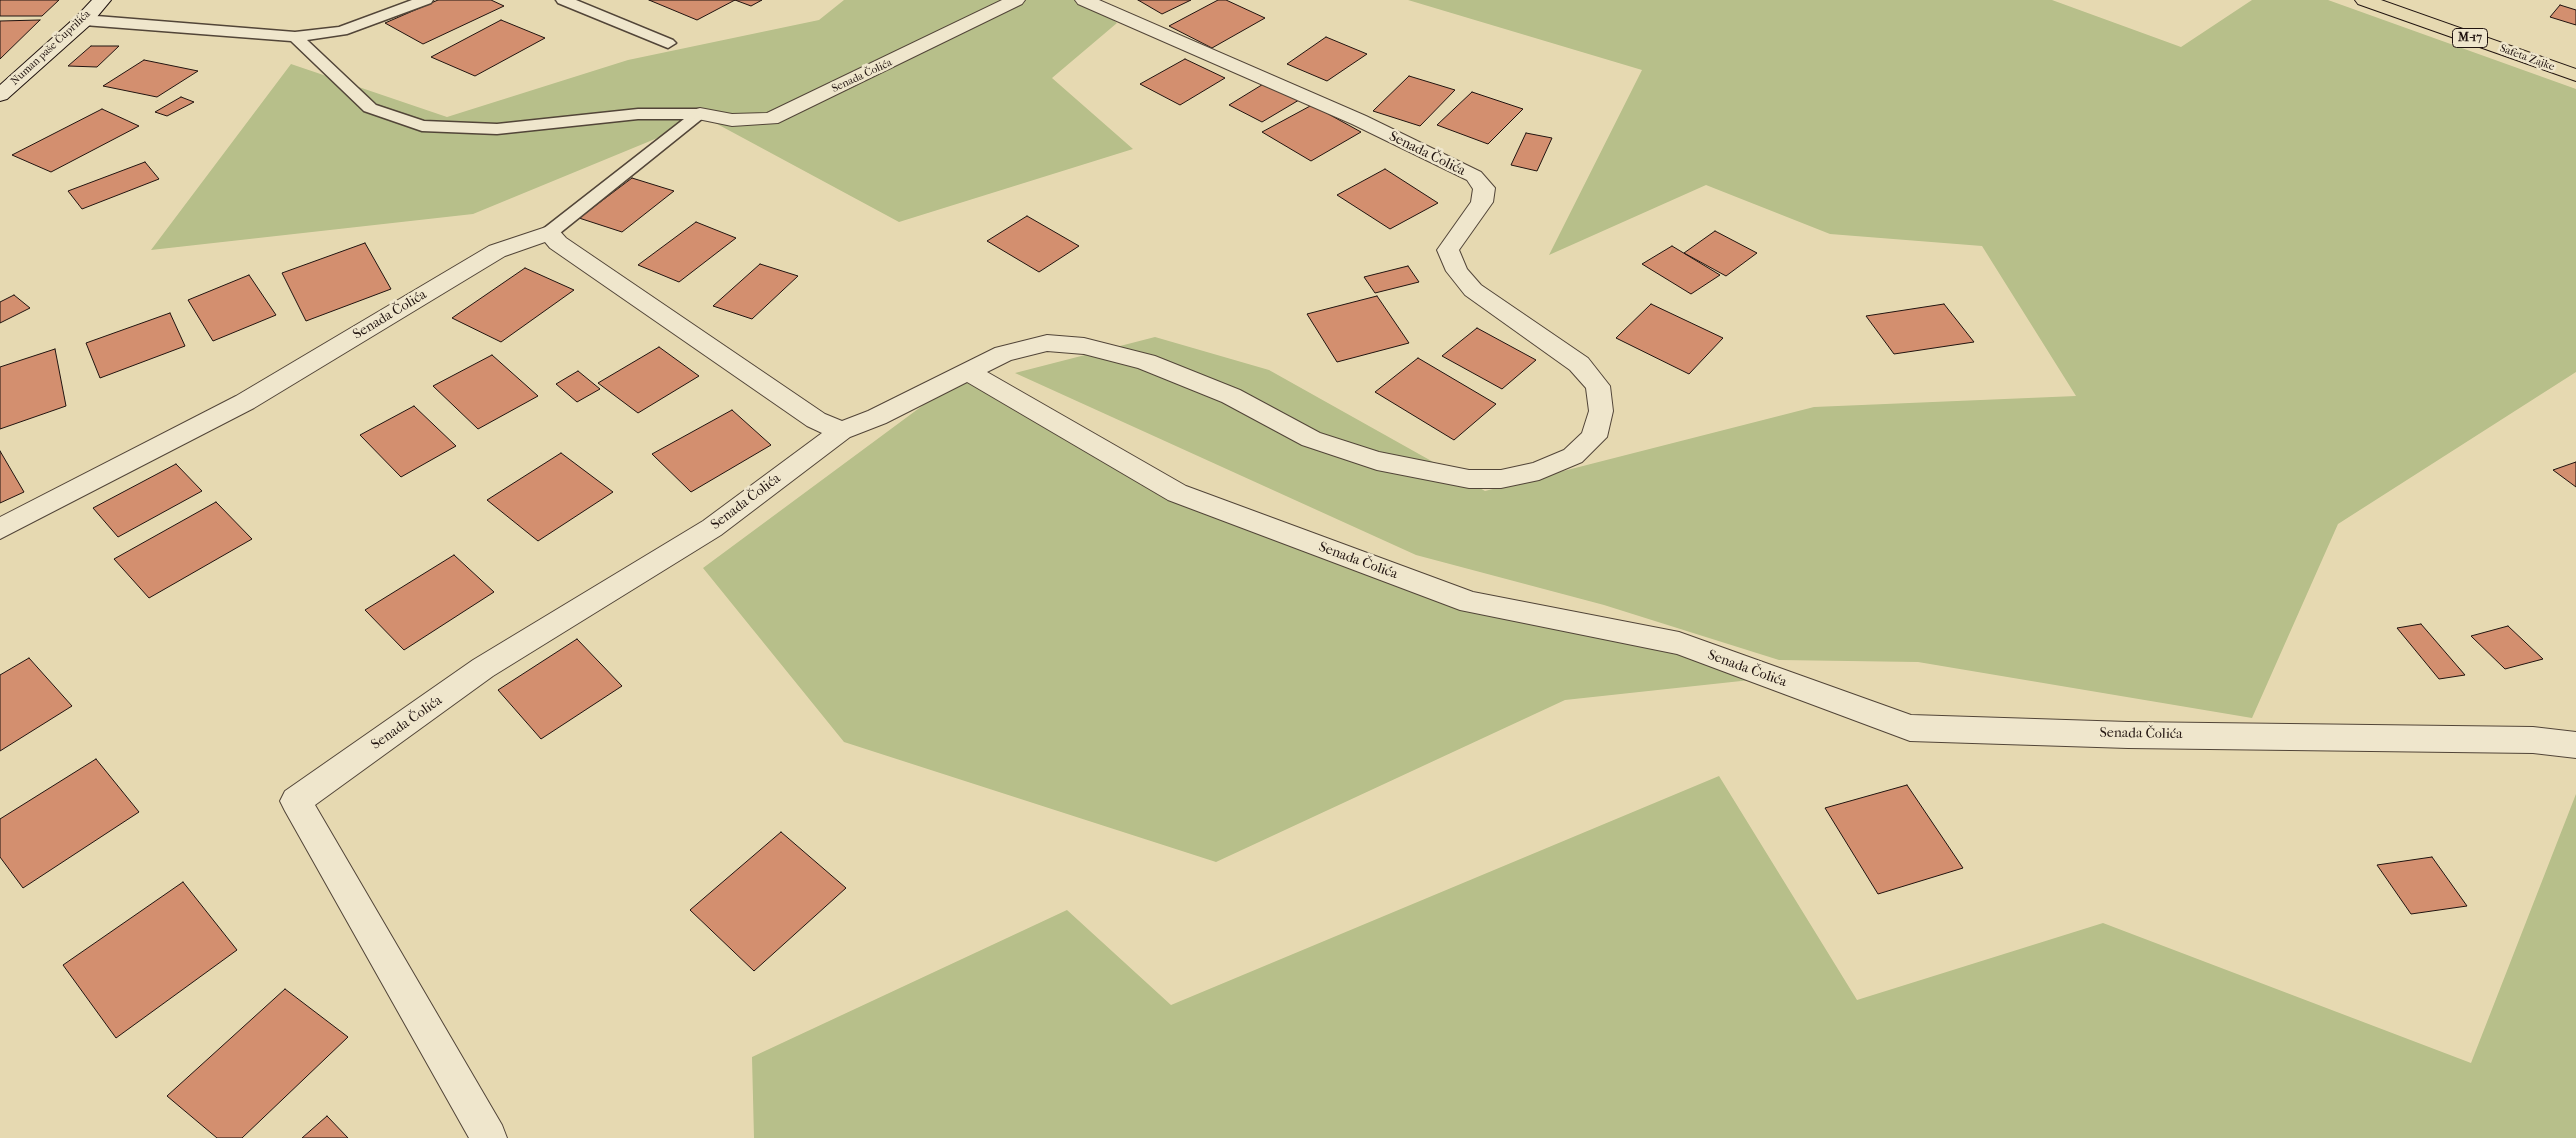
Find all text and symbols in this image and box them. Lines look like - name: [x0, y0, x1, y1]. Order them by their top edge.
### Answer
- street label: Numan paše Čuprilića: [9, 8, 93, 88]
- road number: M-17: [2452, 28, 2488, 48]
- street label: Safeta Zajke: [2498, 42, 2556, 74]
- street label: Senada Čolića: [830, 56, 894, 96]
- street label: Senada Čolića: [1386, 128, 1468, 180]
- street label: Senada Čolića: [350, 286, 430, 344]
- street label: Senada Čolića: [708, 470, 784, 534]
- street label: Senada Čolića: [1316, 539, 1400, 583]
- street label: Senada Čolića: [1705, 647, 1789, 691]
- street label: Senada Čolića: [368, 692, 446, 754]
- street label: Senada Čolića: [2099, 725, 2183, 743]

